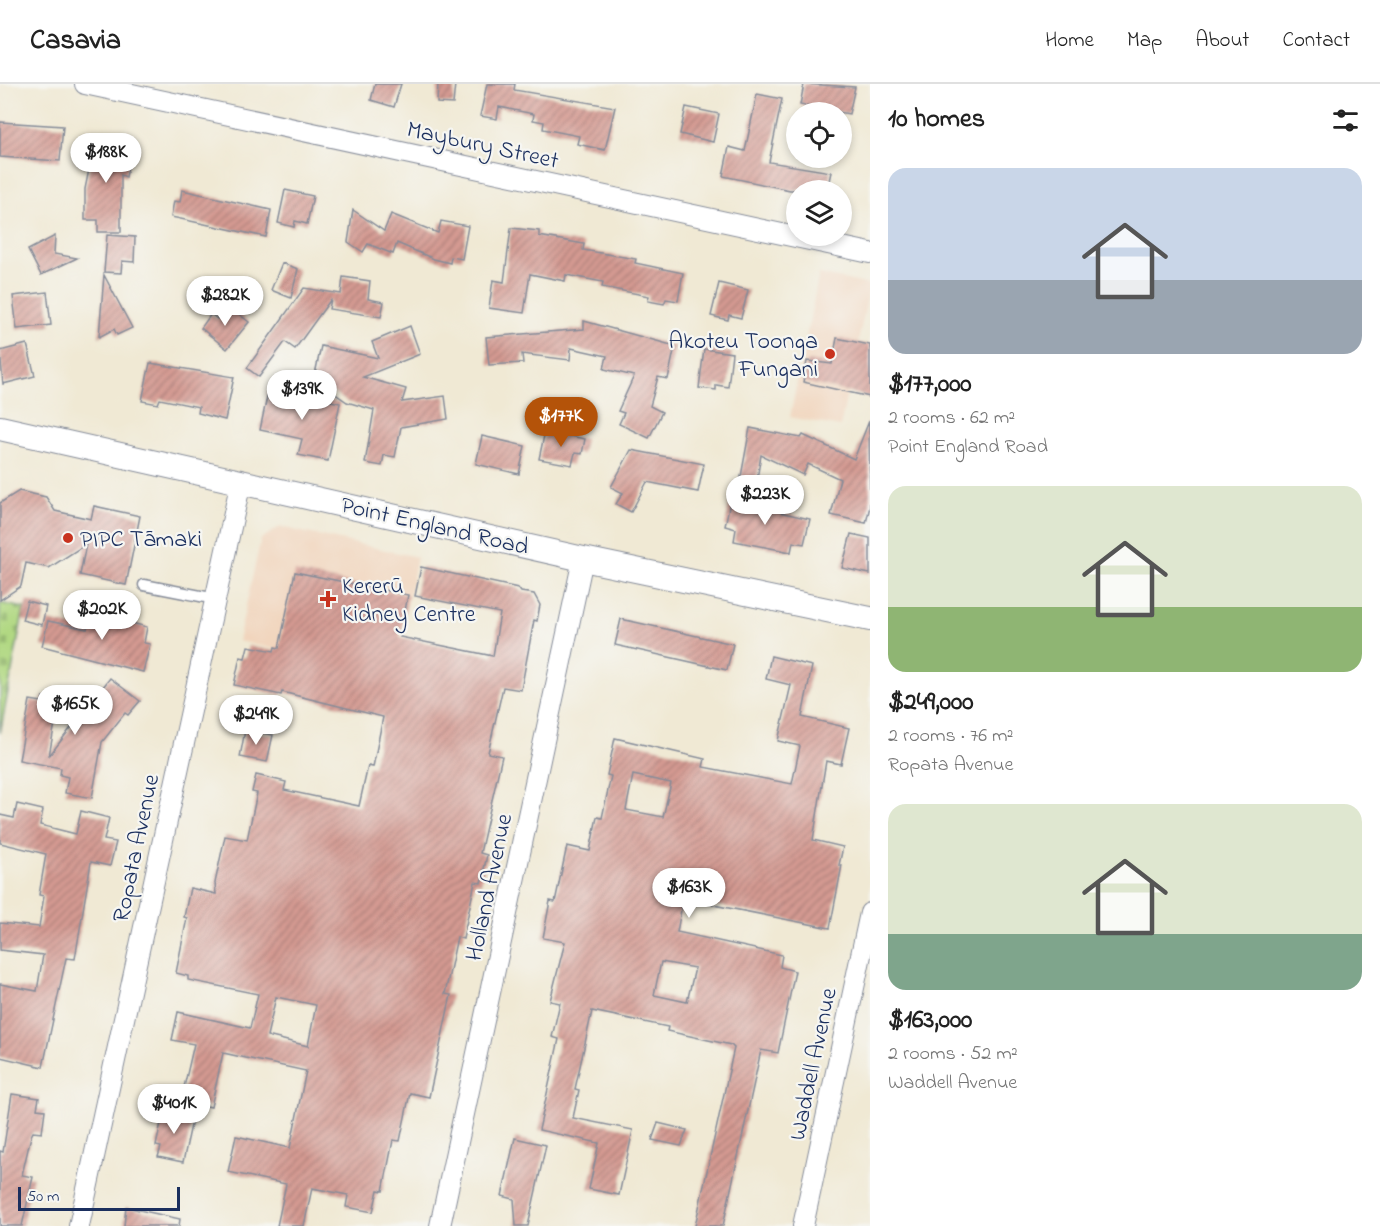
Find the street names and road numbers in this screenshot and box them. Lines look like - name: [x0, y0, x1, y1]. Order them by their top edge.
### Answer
- street label: Maybury Street: [403, 113, 562, 181]
- street label: Point England Road: [337, 489, 532, 566]
- street label: Ropata Avenue: [105, 771, 170, 926]
- street label: Holland Avenue: [458, 810, 523, 964]
- street label: Waddell Avenue: [781, 985, 848, 1144]

